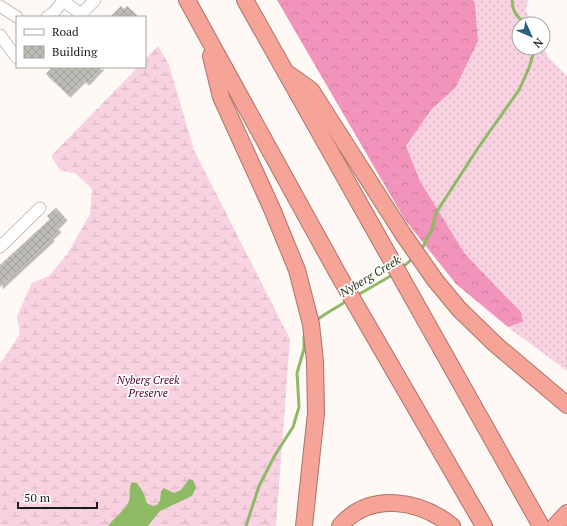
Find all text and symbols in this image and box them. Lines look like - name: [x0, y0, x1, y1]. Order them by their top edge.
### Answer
- legend: [16, 16, 146, 68]
- north arrow: [511, 16, 551, 56]
- text: Road: [52, 24, 79, 39]
- text: N: [530, 35, 546, 51]
- text: Building: [52, 44, 98, 59]
- water label: Nyberg Creek: [336, 252, 403, 301]
- park label: Nyberg Creek Preserve: [116, 373, 180, 400]
- scale bar: [18, 484, 97, 510]
- text: 50 m: [24, 490, 51, 505]

